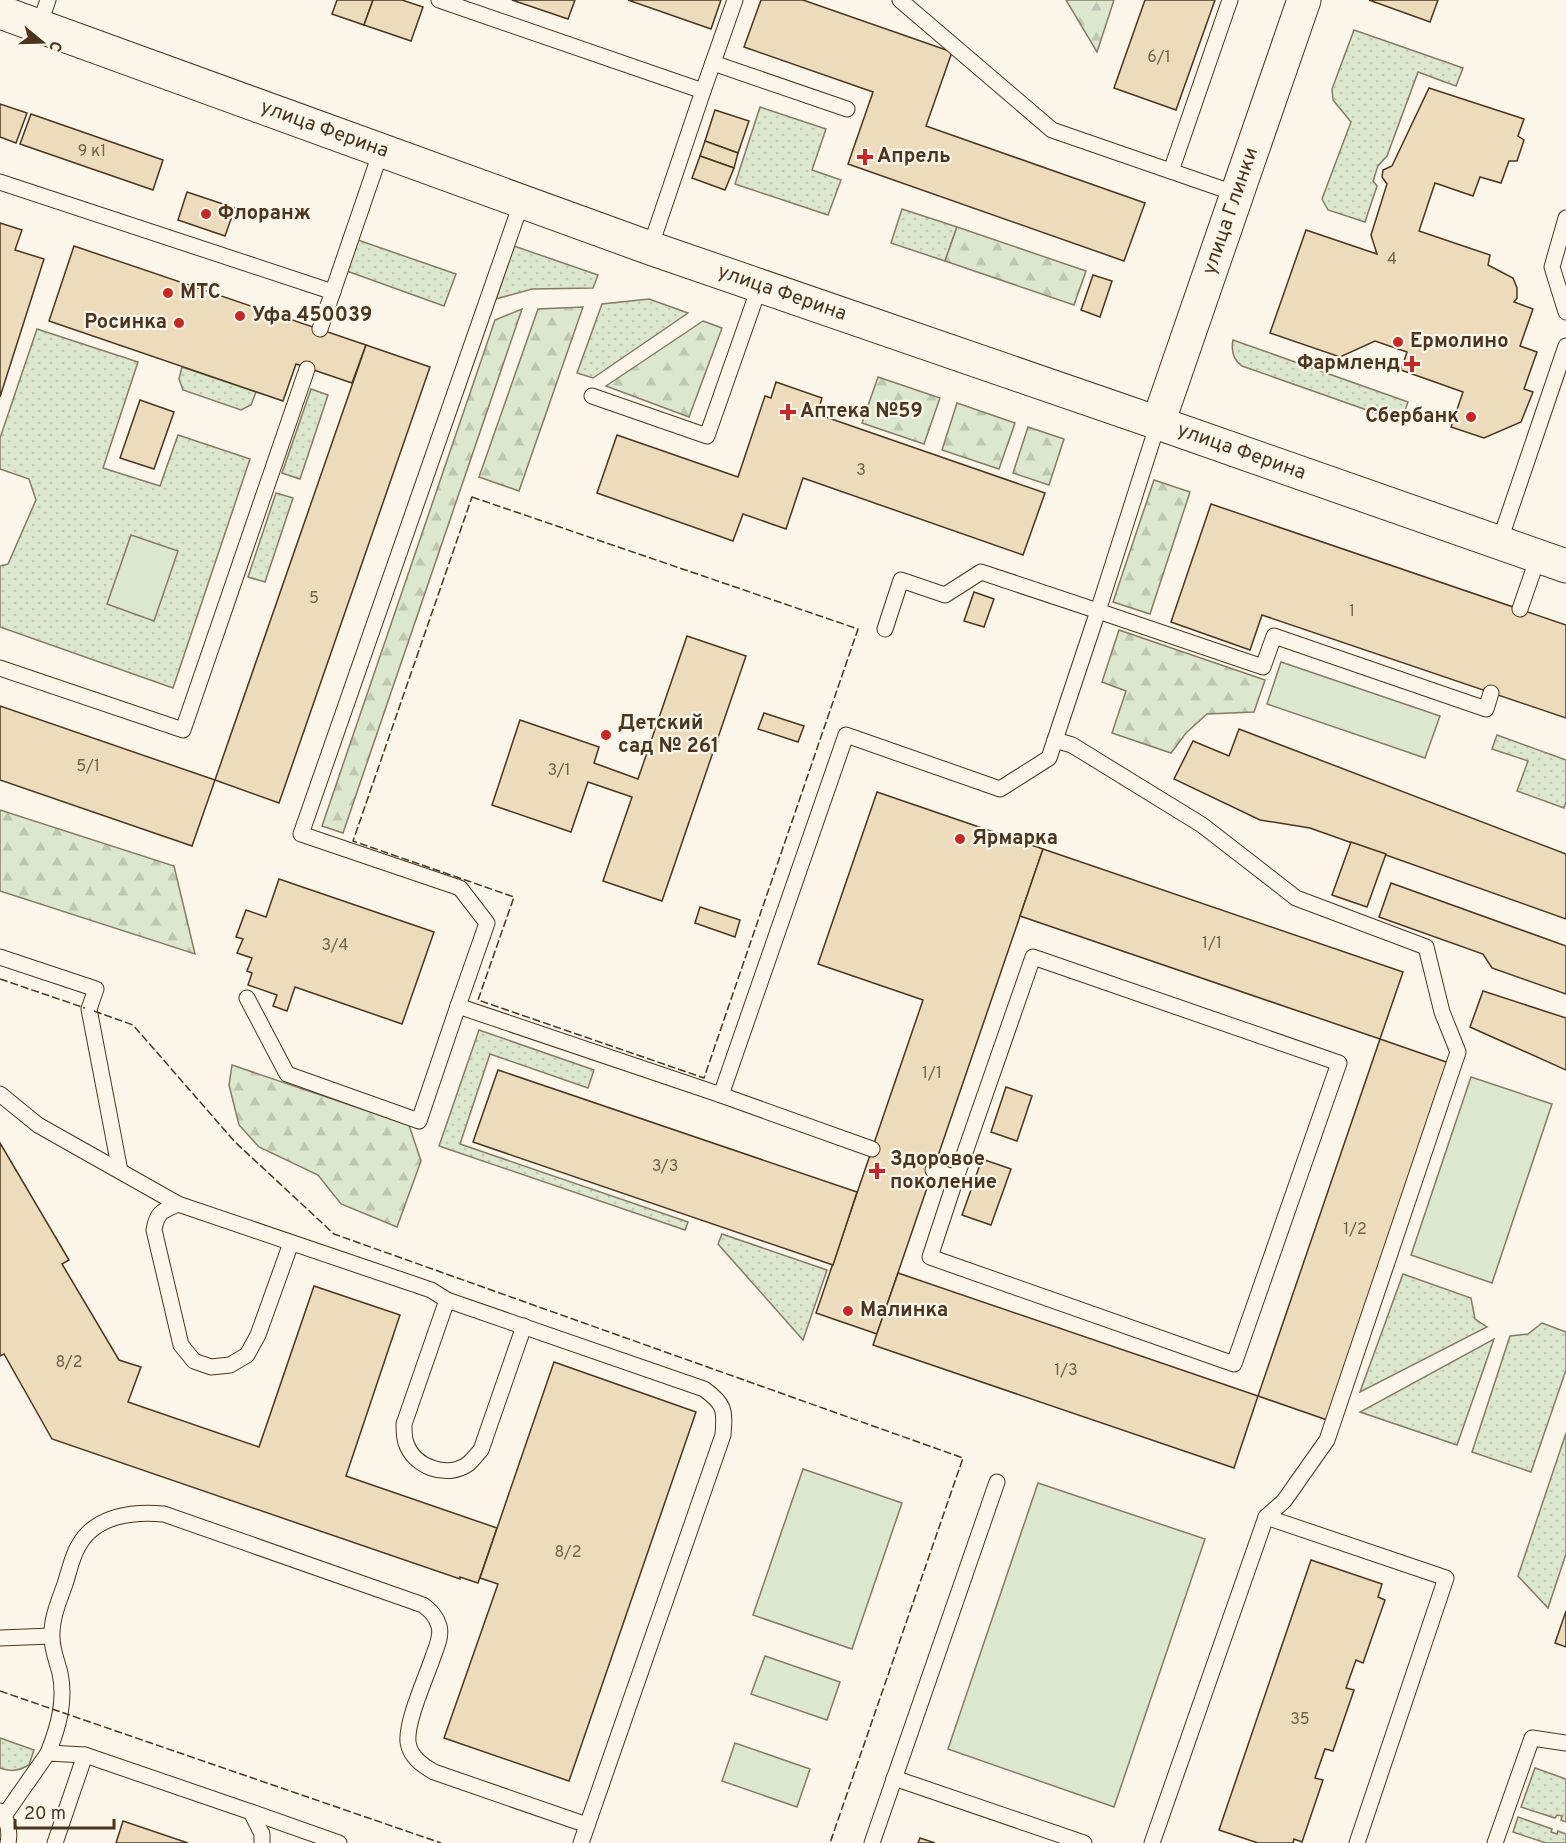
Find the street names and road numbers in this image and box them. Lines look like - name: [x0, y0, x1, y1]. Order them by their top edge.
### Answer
- street label: улица Ферина: [256, 95, 392, 165]
- street label: улица Глинки: [1197, 144, 1265, 278]
- street label: улица Ферина: [714, 259, 850, 328]
- street label: улица Ферина: [1173, 418, 1309, 487]

